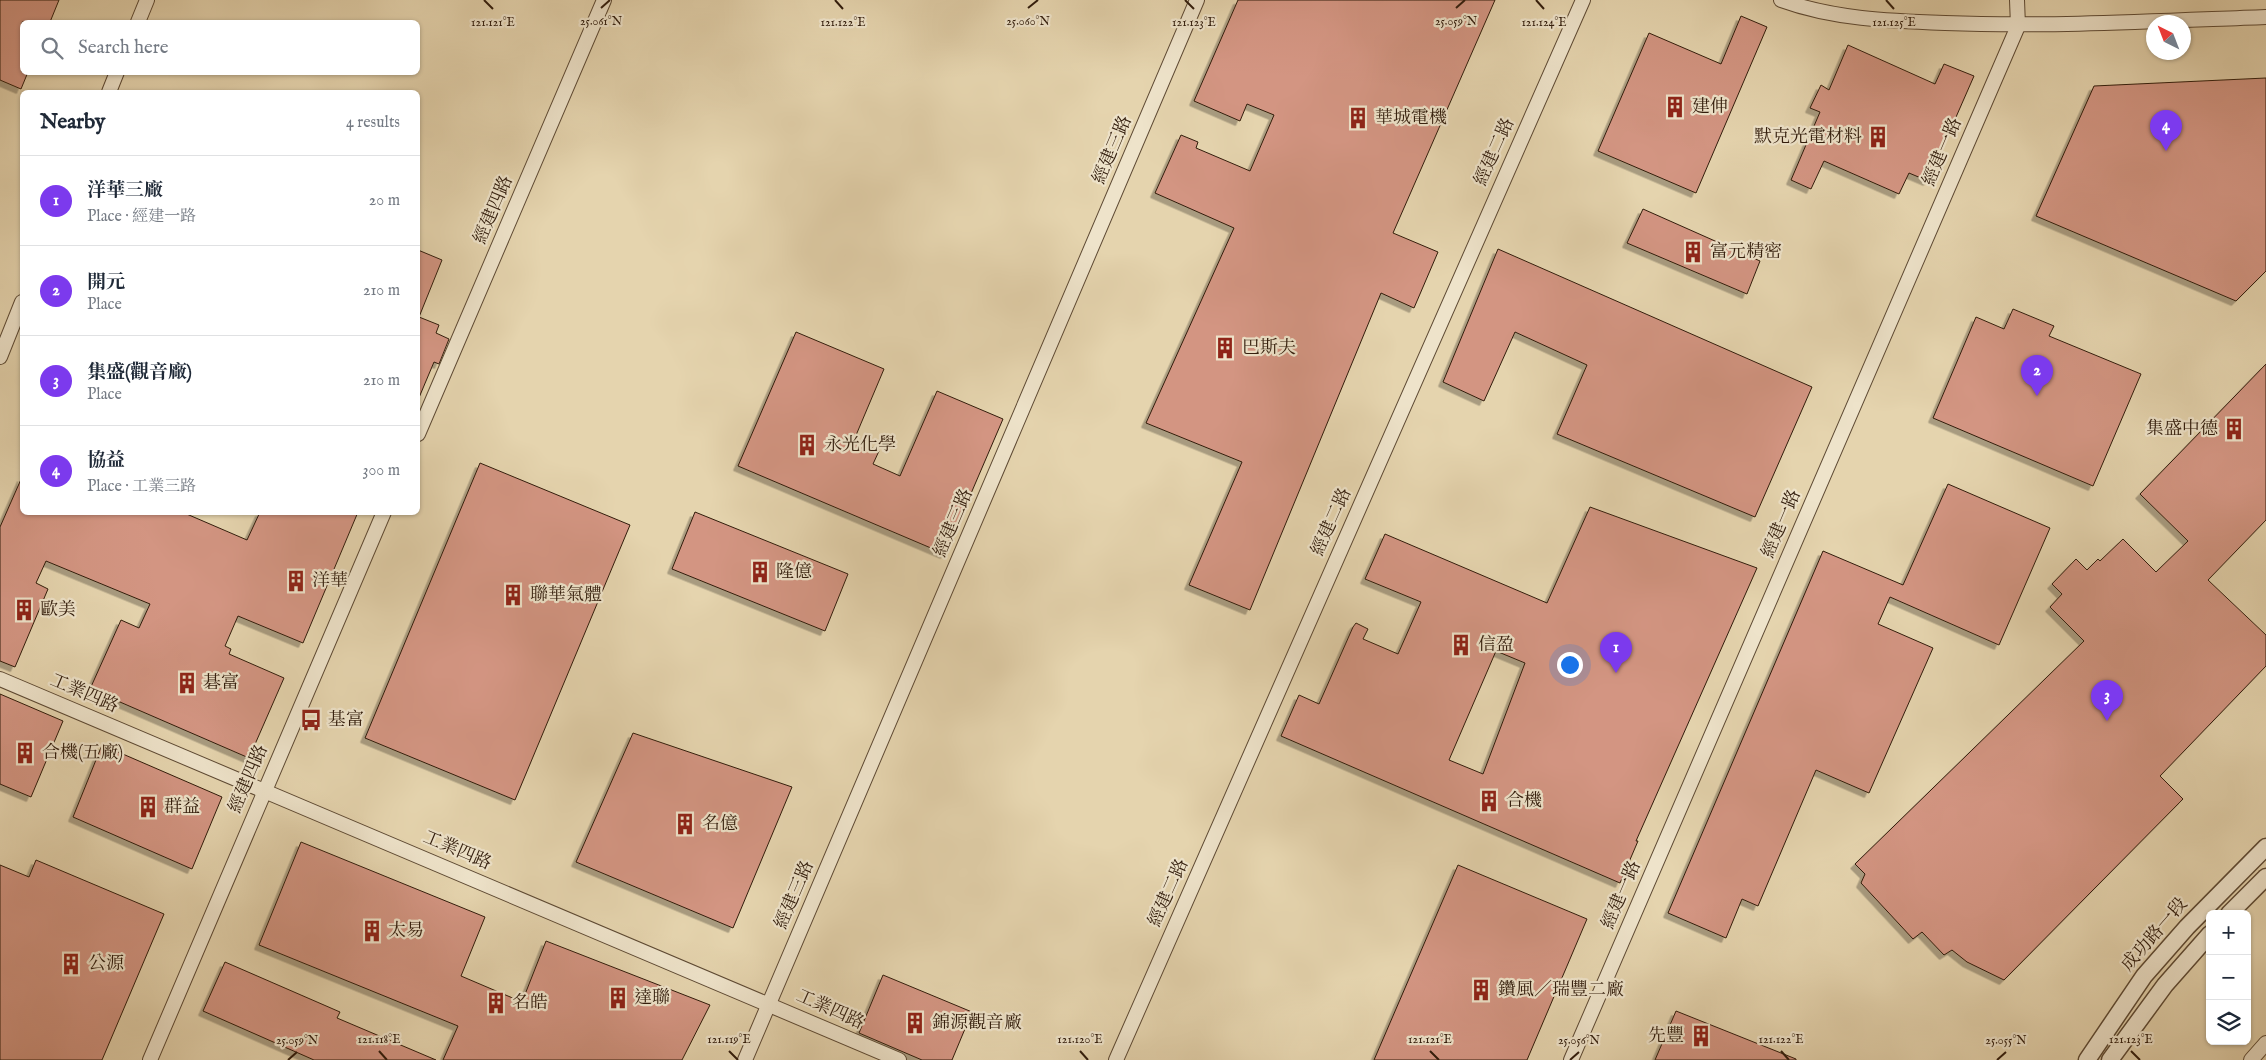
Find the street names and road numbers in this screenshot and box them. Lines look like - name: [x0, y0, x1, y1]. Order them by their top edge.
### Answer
- street label: 經建三路: [1088, 112, 1138, 188]
- street label: 經建二路: [1470, 114, 1520, 190]
- street label: 經建一路: [1918, 114, 1968, 190]
- street label: 經建四路: [469, 172, 519, 248]
- street label: 經建二路: [1307, 484, 1357, 560]
- street label: 經建三路: [929, 485, 979, 561]
- street label: 經建一路: [1757, 486, 1807, 562]
- street label: 工業四路: [46, 669, 122, 719]
- street label: 經建四路: [224, 741, 274, 817]
- street label: 工業四路: [419, 826, 495, 876]
- street label: 經建二路: [1144, 855, 1194, 931]
- street label: 經建三路: [770, 857, 820, 933]
- street label: 經建一路: [1597, 857, 1647, 933]
- street label: 成功路一段: [2117, 893, 2193, 977]
- street label: 工業四路: [792, 985, 868, 1035]

